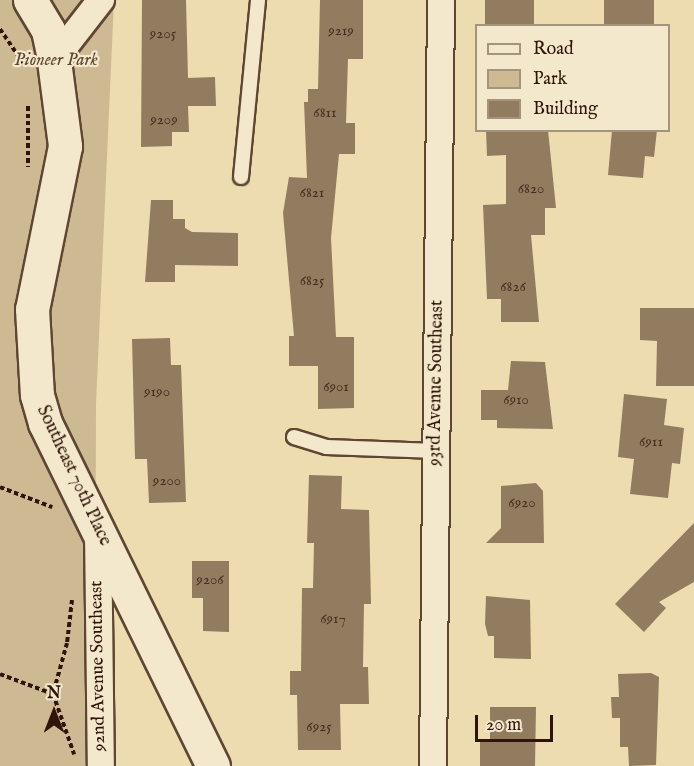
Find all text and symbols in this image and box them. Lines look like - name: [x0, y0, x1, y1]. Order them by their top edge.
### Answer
- house number: 9219: [328, 22, 354, 40]
- legend: [475, 24, 670, 132]
- house number: 9205: [150, 25, 176, 43]
- text: Road: [533, 38, 574, 61]
- park label: Pioneer Park: [14, 50, 98, 72]
- text: Park: [533, 68, 567, 91]
- text: Building: [533, 98, 598, 121]
- house number: 6811: [313, 104, 337, 122]
- house number: 9209: [150, 111, 178, 129]
- house number: 6820: [518, 180, 544, 198]
- house number: 6821: [300, 184, 324, 202]
- house number: 6825: [300, 272, 324, 290]
- house number: 6826: [500, 278, 526, 296]
- street label: 93rd Avenue Southeast: [425, 300, 449, 466]
- house number: 6901: [323, 378, 349, 396]
- house number: 9190: [144, 383, 170, 401]
- house number: 6910: [503, 391, 529, 409]
- street label: Southeast 70th Place: [31, 402, 115, 550]
- house number: 6911: [639, 433, 663, 451]
- house number: 9200: [153, 472, 181, 490]
- house number: 6920: [508, 494, 536, 512]
- house number: 9206: [196, 571, 224, 589]
- street label: 92nd Avenue Southeast: [87, 580, 111, 752]
- house number: 6917: [320, 610, 346, 628]
- north arrow: [24, 682, 84, 742]
- text: N: [47, 684, 61, 704]
- scale bar: [478, 703, 556, 741]
- text: 20 m: [486, 714, 521, 737]
- house number: 6925: [306, 718, 332, 736]

